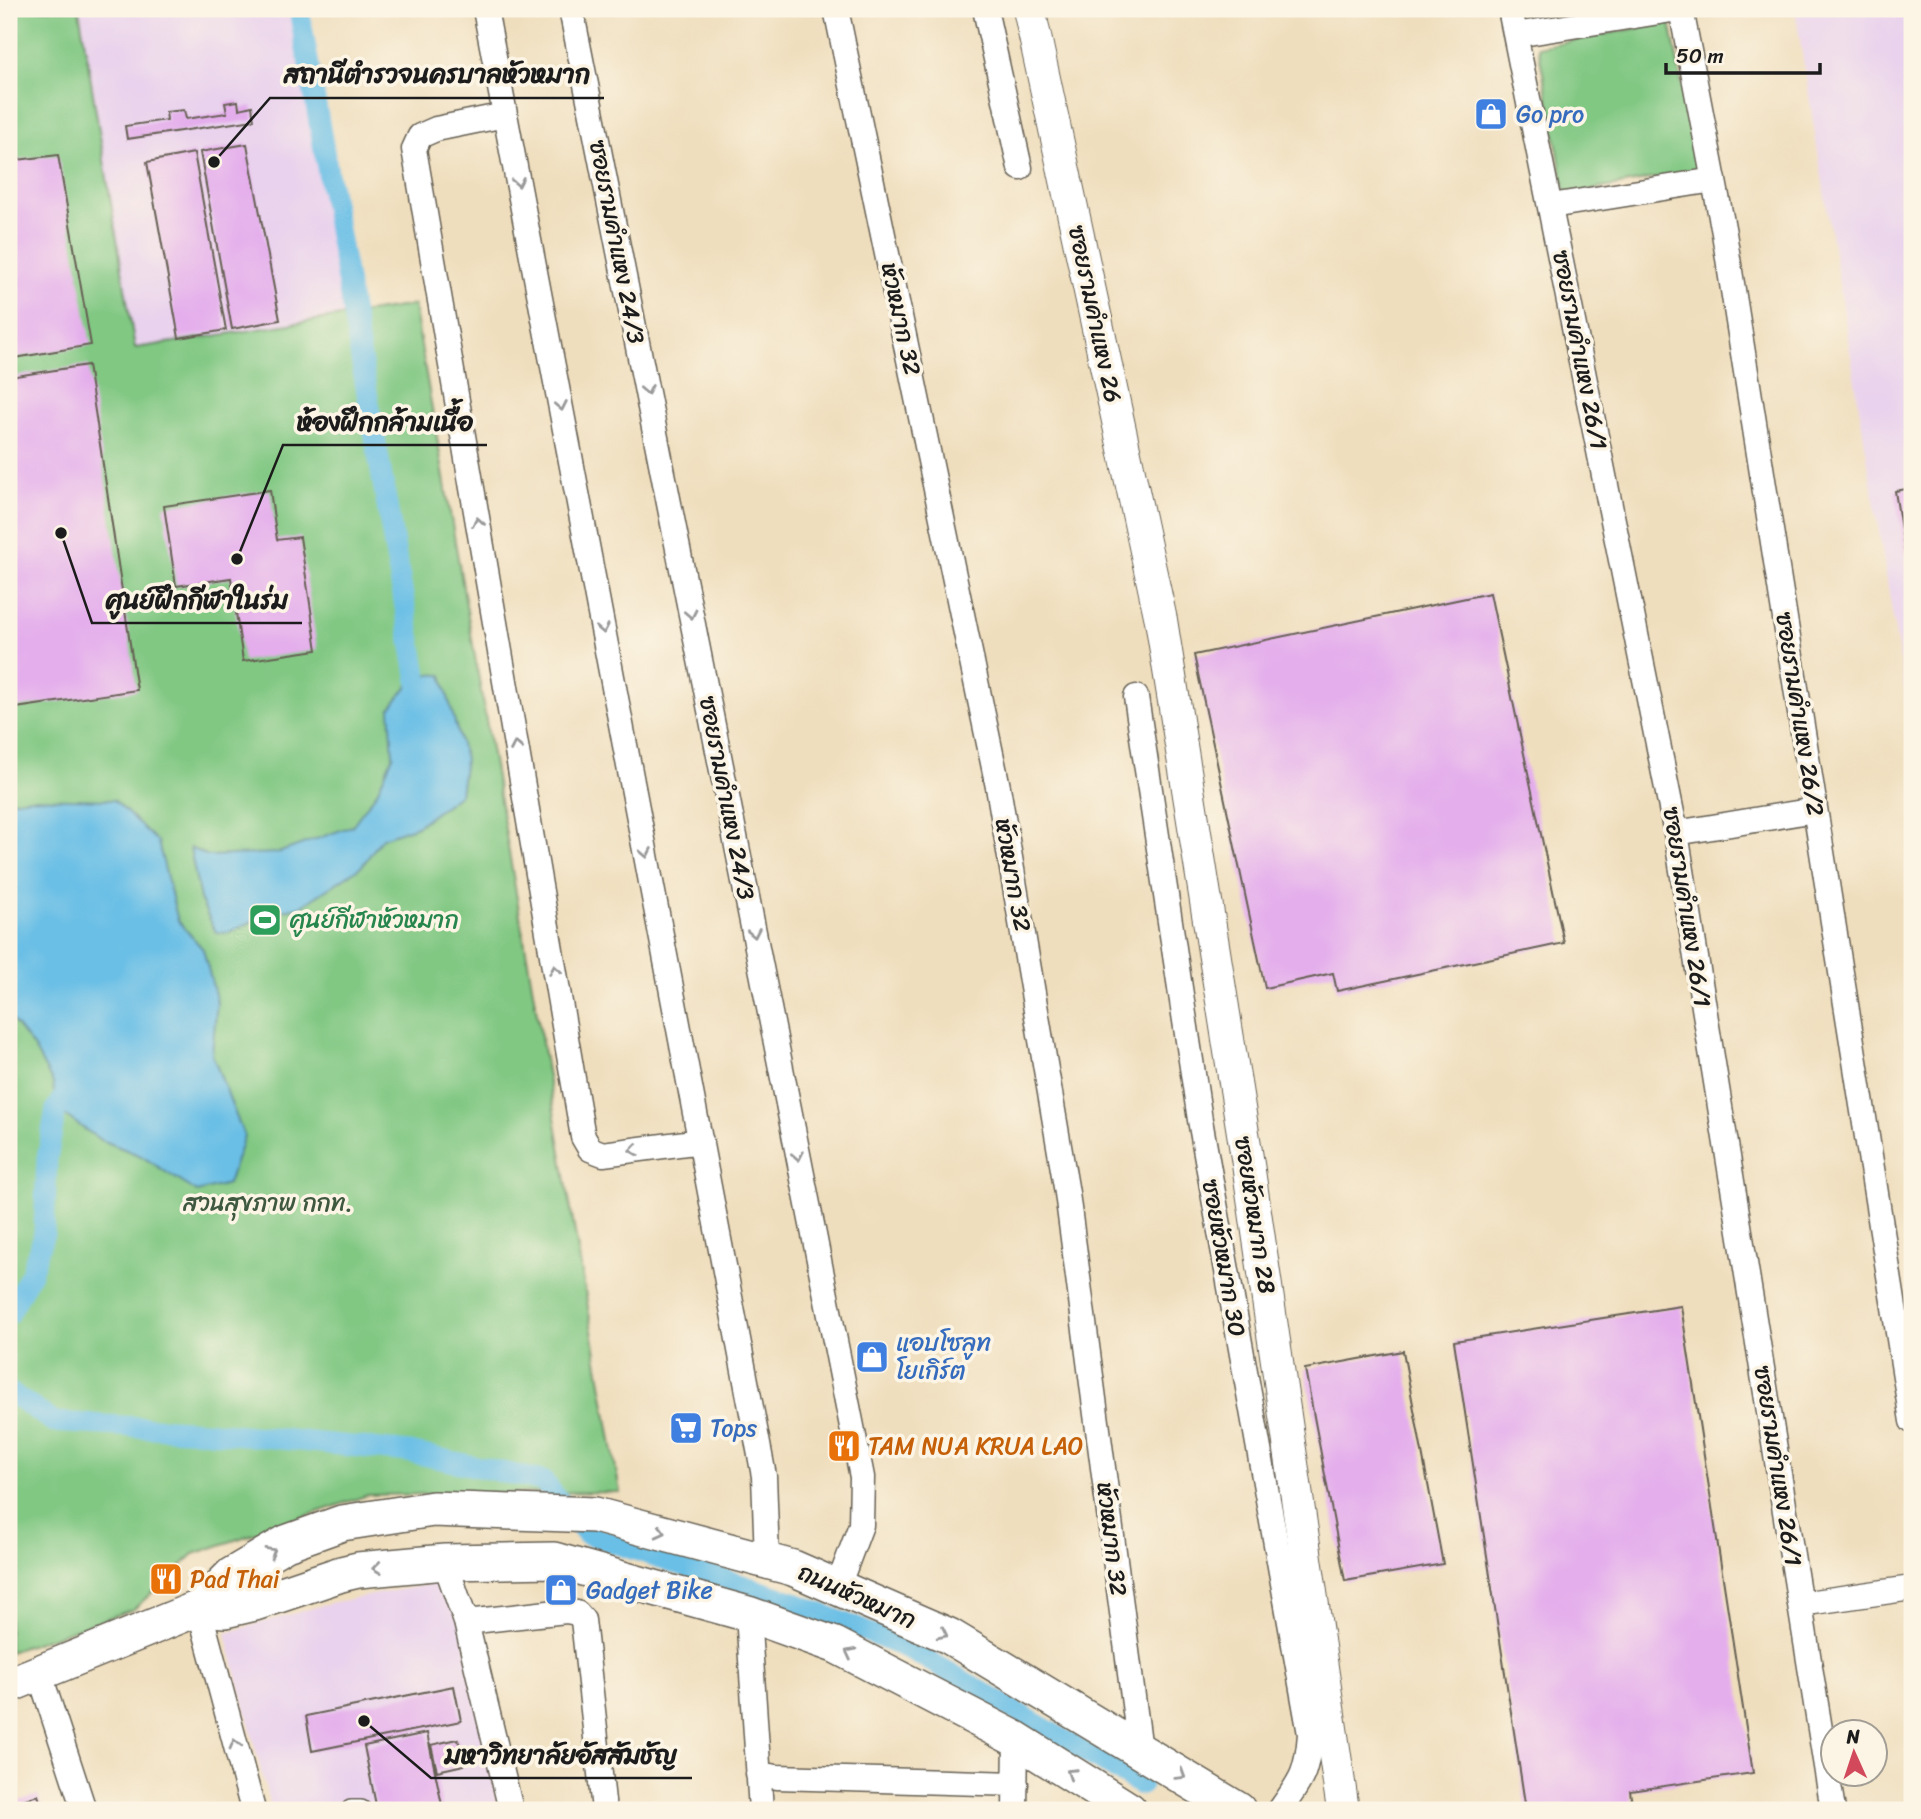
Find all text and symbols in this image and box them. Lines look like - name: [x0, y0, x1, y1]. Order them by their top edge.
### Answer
- scale bar: [1666, 32, 1820, 76]
- text: 50 m: [1676, 37, 1724, 75]
- callout: สถานีตำรวจนครบาลหัวหมาก: [270, 51, 604, 98]
- text: สถานีตำรวจนครบาลหัวหมาก: [283, 51, 590, 97]
- place label: Go pro: [1516, 93, 1584, 135]
- shop icon: Go pro: [1472, 95, 1510, 133]
- street label: ซอยรามคำแหง 24/3: [577, 137, 657, 347]
- one-way arrow: [510, 176, 525, 188]
- street label: ซอยรามคำแหง 26: [1056, 221, 1134, 407]
- street label: ซอยรามคำแหง 26/1: [1540, 247, 1620, 453]
- street label: หัวหมาก 32: [869, 259, 933, 379]
- one-way arrow: [638, 384, 653, 396]
- callout: ห้องฝึกกล้ามเนื้อ: [283, 398, 487, 445]
- text: ห้องฝึกกล้ามเนื้อ: [297, 398, 473, 445]
- one-way arrow: [552, 400, 567, 412]
- one-way arrow: [471, 516, 486, 528]
- callout: ศูนย์ฝึกกีฬาในร่ม: [92, 576, 302, 623]
- text: ศูนย์ฝึกกีฬาในร่ม: [105, 577, 289, 623]
- one-way arrow: [682, 608, 697, 620]
- street label: ซอยรามคำแหง 26/2: [1763, 609, 1837, 819]
- one-way arrow: [595, 623, 610, 635]
- street label: ซอยรามคำแหง 24/3: [687, 693, 767, 903]
- one-way arrow: [509, 740, 524, 752]
- street label: ซอยรามคำแหง 26/1: [1650, 804, 1724, 1010]
- street label: หัวหมาก 32: [982, 815, 1044, 935]
- one-way arrow: [638, 847, 653, 858]
- place label: ศูนย์กีฬาหัวหมาก: [289, 899, 459, 941]
- sports icon: ศูนย์กีฬาหัวหมาก: [246, 901, 284, 939]
- one-way arrow: [746, 927, 761, 939]
- one-way arrow: [548, 964, 563, 976]
- street label: ซอยหัวหมาก 28: [1222, 1133, 1288, 1297]
- one-way arrow: [628, 1142, 639, 1157]
- one-way arrow: [790, 1150, 805, 1162]
- street label: ซอยหัวหมาก 30: [1189, 1176, 1259, 1340]
- park label: สวนสุขภาพ กกท.: [182, 1182, 353, 1224]
- place label: แอบโซลูท โยเกิร์ต: [896, 1322, 991, 1392]
- shop icon: แอบโซลูท โยเกิร์ต: [853, 1338, 891, 1376]
- street label: ซอยรามคำแหง 26/1: [1741, 1363, 1815, 1569]
- place label: Tops: [710, 1407, 757, 1449]
- supermarket icon: Tops: [667, 1409, 705, 1447]
- place label: TAM NUA KRUA LAO: [868, 1425, 1083, 1467]
- restaurant icon: TAM NUA KRUA LAO: [825, 1427, 863, 1465]
- street label: หัวหมาก 32: [1084, 1480, 1140, 1599]
- one-way arrow: [655, 1524, 667, 1538]
- one-way arrow: [264, 1547, 277, 1560]
- street label: ถนนหัวหมาก: [791, 1551, 923, 1641]
- place label: Pad Thai: [190, 1558, 280, 1600]
- restaurant icon: Pad Thai: [147, 1560, 185, 1598]
- one-way arrow: [371, 1560, 382, 1575]
- place label: Gadget Bike: [586, 1569, 713, 1611]
- shop icon: Gadget Bike: [542, 1571, 580, 1609]
- one-way arrow: [936, 1625, 948, 1639]
- one-way arrow: [845, 1648, 857, 1661]
- north arrow: [1820, 1717, 1890, 1787]
- text: N: [1845, 1720, 1861, 1753]
- callout: มหาวิทยาลัยอัสสัมชัญ: [431, 1731, 692, 1778]
- text: มหาวิทยาลัยอัสสัมชัญ: [443, 1732, 678, 1778]
- one-way arrow: [229, 1738, 243, 1750]
- one-way arrow: [1173, 1766, 1186, 1779]
- one-way arrow: [1066, 1769, 1079, 1782]

